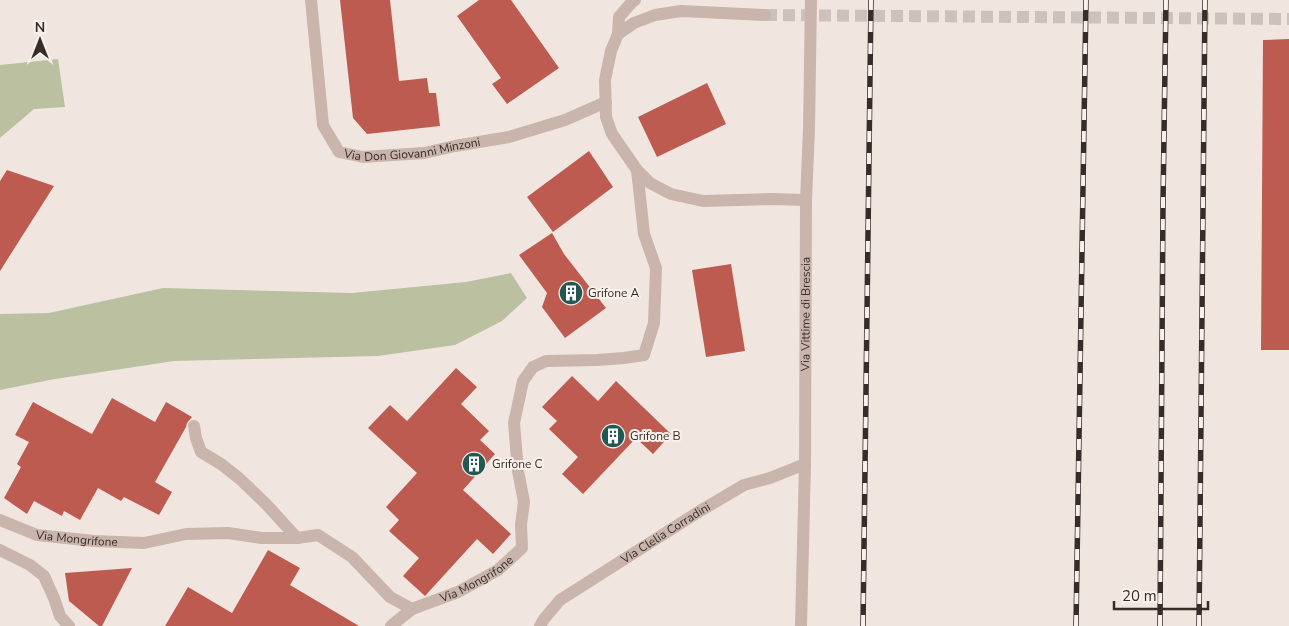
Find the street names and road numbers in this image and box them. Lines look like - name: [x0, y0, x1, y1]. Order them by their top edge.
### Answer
- street label: Via Don Giovanni Minzoni: [341, 134, 481, 165]
- street label: Via Vittime di Brescia: [797, 257, 814, 372]
- street label: Via Clelia Corradini: [617, 499, 713, 568]
- street label: Via Mongrifone: [34, 527, 118, 550]
- street label: Via Mongrifone: [437, 552, 517, 606]

